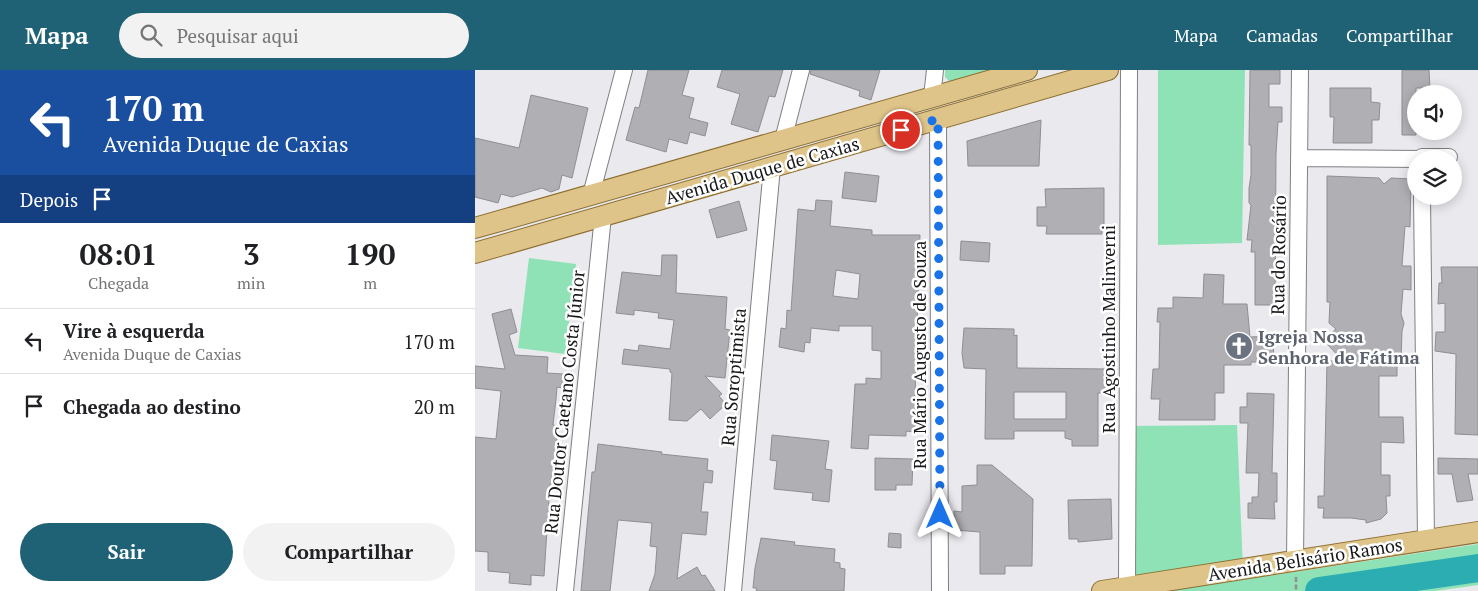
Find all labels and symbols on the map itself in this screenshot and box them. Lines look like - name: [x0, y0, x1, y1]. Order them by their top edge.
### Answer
- pin: [880, 109, 922, 151]
- street label: Avenida Duque de Caxias: [662, 131, 862, 209]
- street label: Rua do Rosário: [1265, 195, 1291, 315]
- street label: Rua Agostinho Malinverni: [1096, 225, 1120, 433]
- street label: Rua Mário Augusto de Souza: [907, 241, 931, 469]
- street label: Rua Doutor Caetano Costa Júnior: [538, 269, 590, 535]
- street label: Rua Soroptimista: [715, 307, 751, 447]
- place label: Igreja Nossa Senhora de Fátima: [1258, 324, 1420, 369]
- church icon: Igreja Nossa Senhora de Fátima: [1224, 331, 1254, 361]
- position arrow: [913, 487, 965, 539]
- street label: Avenida Belisário Ramos: [1206, 532, 1404, 586]

